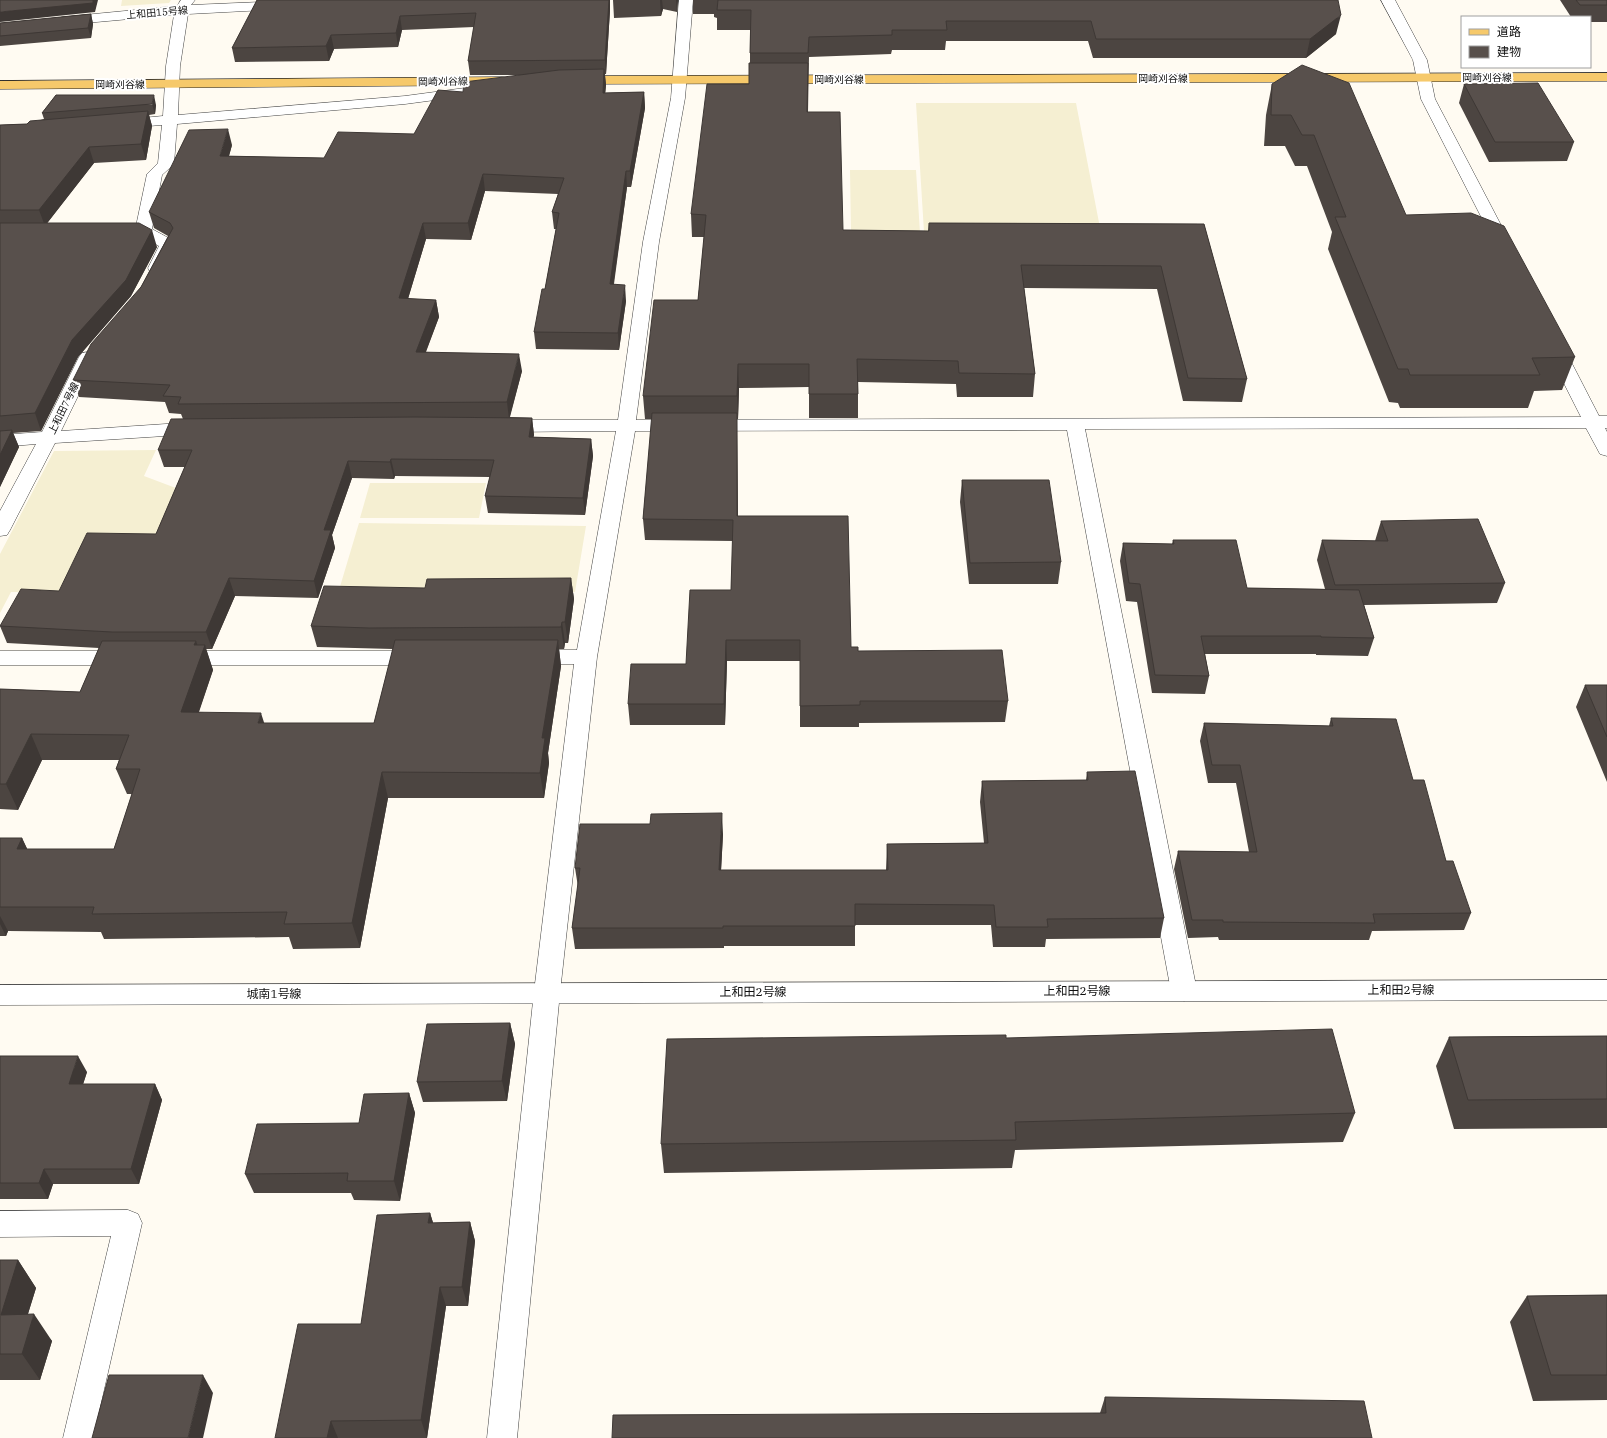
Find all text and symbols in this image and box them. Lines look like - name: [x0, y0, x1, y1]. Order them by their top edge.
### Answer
- street label: 上和田15号線: [126, 3, 188, 22]
- legend: [1461, 16, 1591, 68]
- text: 道路: [1497, 24, 1521, 39]
- text: 建物: [1497, 44, 1521, 59]
- street label: 岡崎刈谷線: [1462, 71, 1512, 84]
- street label: 岡崎刈谷線: [1138, 72, 1188, 85]
- street label: 岡崎刈谷線: [814, 73, 864, 86]
- street label: 岡崎刈谷線: [418, 75, 468, 88]
- street label: 岡崎刈谷線: [95, 78, 145, 91]
- street label: 上和田7号線: [45, 380, 82, 436]
- street label: 上和田2号線: [1367, 982, 1435, 997]
- street label: 上和田2号線: [1043, 983, 1111, 998]
- street label: 上和田2号線: [719, 984, 787, 999]
- street label: 城南1号線: [246, 986, 302, 1001]

